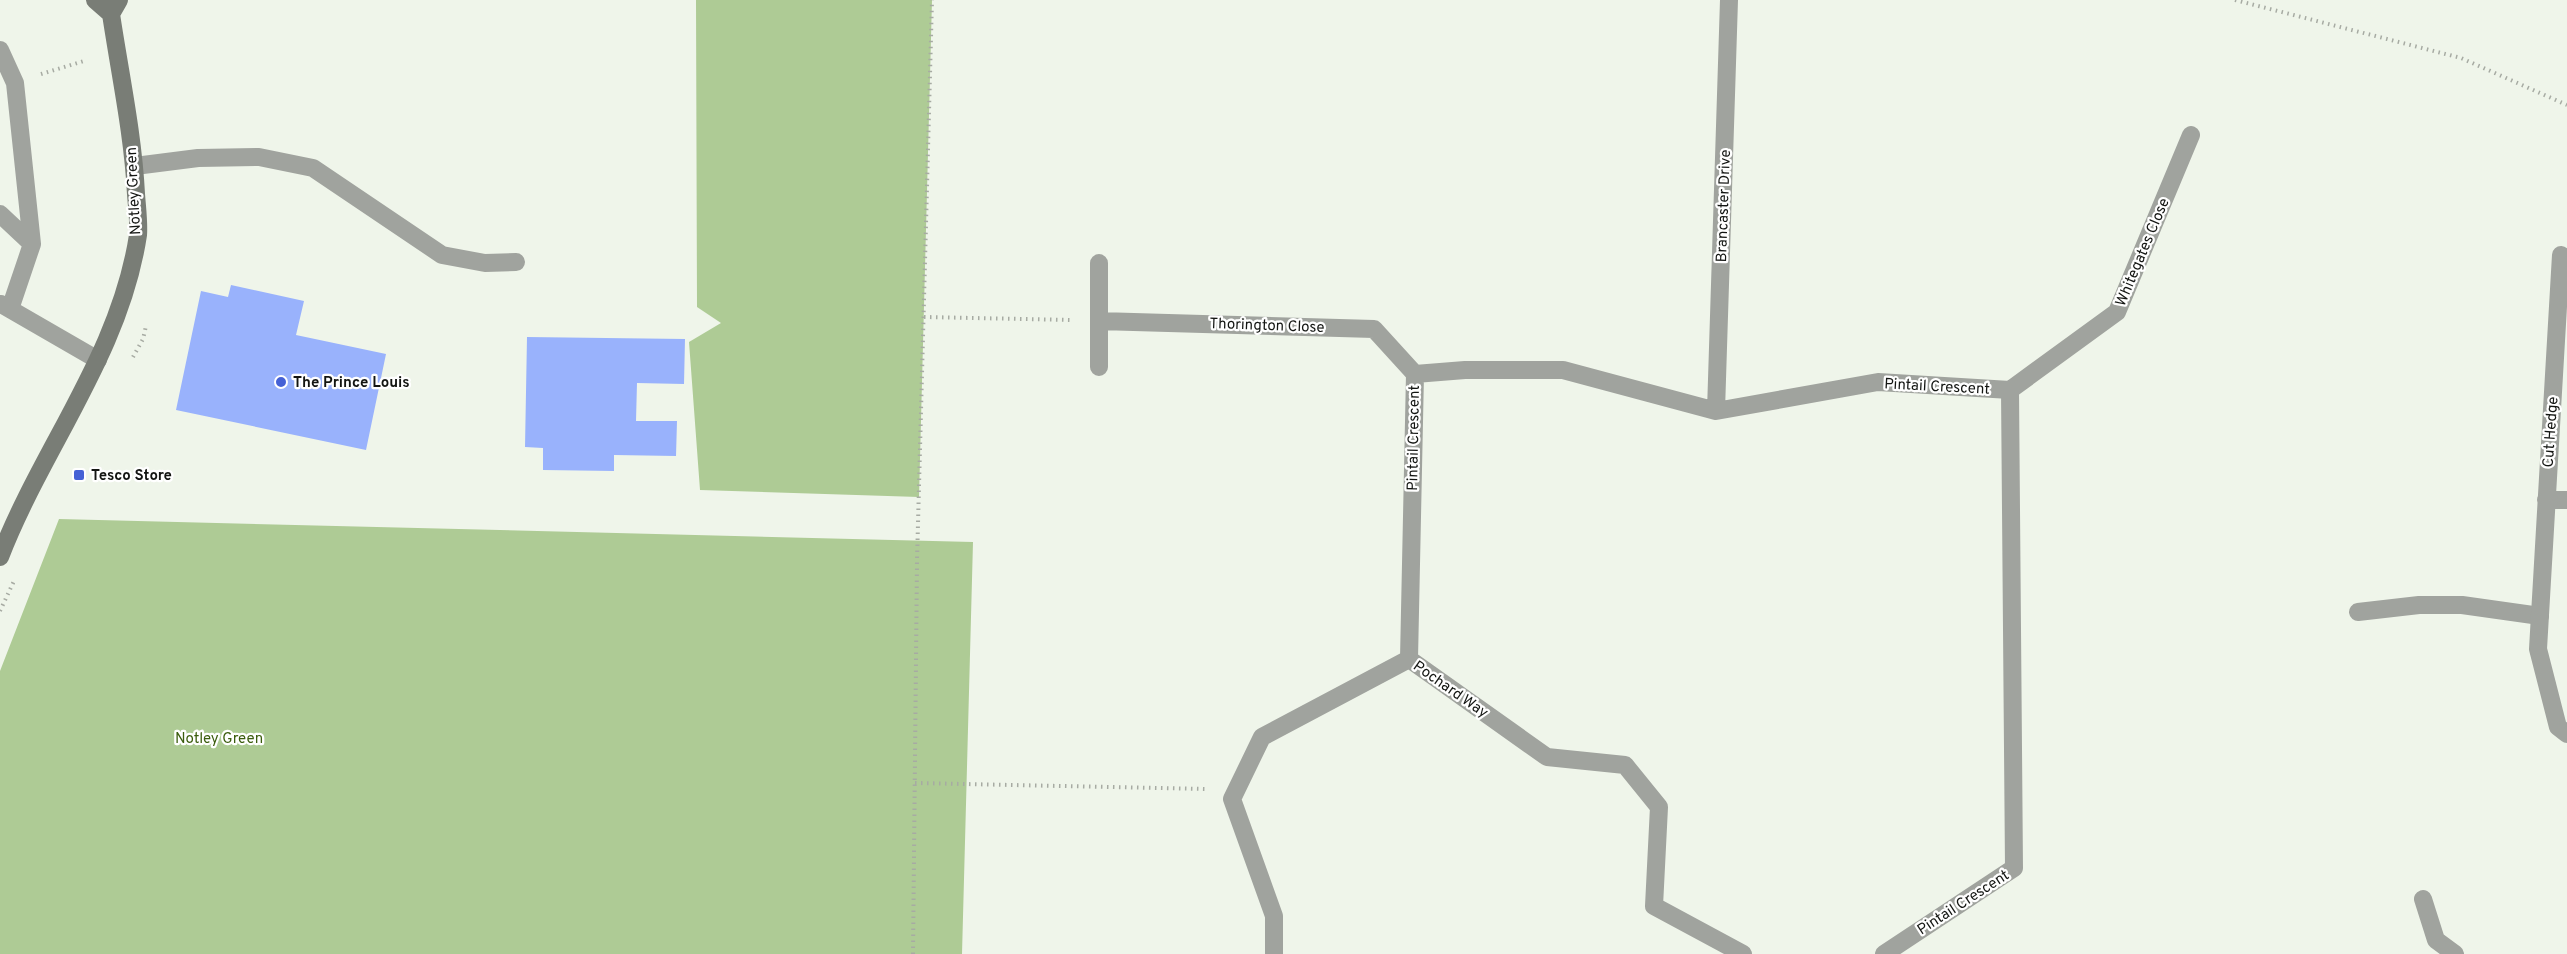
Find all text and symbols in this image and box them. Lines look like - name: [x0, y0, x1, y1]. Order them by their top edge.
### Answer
- street label: Notley Green: [123, 146, 146, 235]
- street label: Brancaster Drive: [1713, 149, 1736, 263]
- street label: Whitegates Close: [2112, 196, 2175, 310]
- street label: Thorington Close: [1209, 315, 1325, 338]
- place label: The Prince Louis: [293, 374, 410, 393]
- marker: The Prince Louis: [274, 375, 288, 389]
- street label: Pintail Crescent: [1884, 375, 1990, 400]
- street label: Pintail Crescent: [1404, 385, 1425, 491]
- street label: Cut Hedge: [2540, 396, 2563, 468]
- place label: Tesco Store: [91, 467, 172, 486]
- marker: Tesco Store: [72, 468, 86, 482]
- street label: Pochard Way: [1409, 657, 1491, 723]
- park label: Notley Green: [175, 730, 263, 749]
- street label: Pintail Crescent: [1914, 866, 2013, 940]

